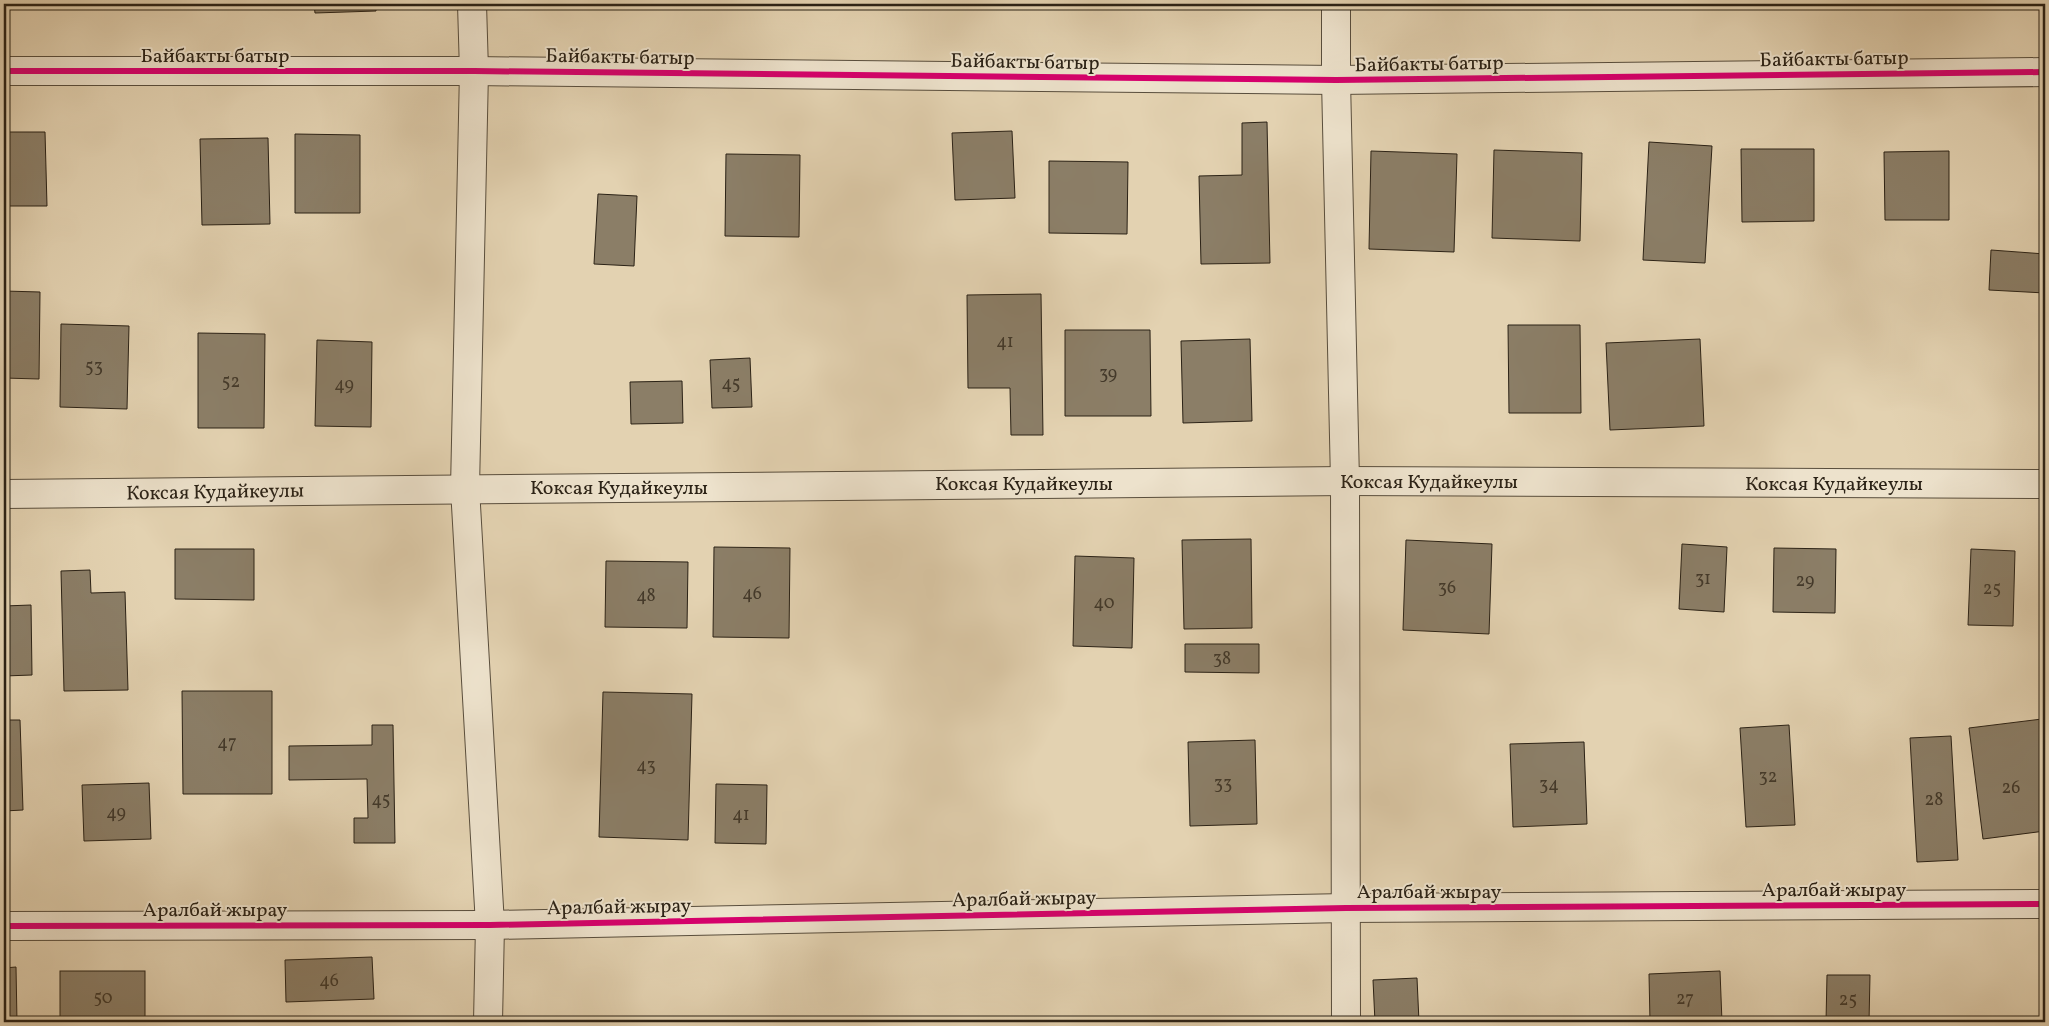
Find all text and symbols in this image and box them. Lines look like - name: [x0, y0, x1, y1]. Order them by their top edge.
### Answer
- street label: Байбакты батыр: [140, 43, 290, 71]
- street label: Байбакты батыр: [545, 43, 695, 73]
- street label: Байбакты батыр: [1759, 45, 1909, 75]
- street label: Байбакты батыр: [950, 48, 1100, 78]
- street label: Байбакты батыр: [1354, 50, 1504, 80]
- house number: 41: [996, 330, 1014, 355]
- house number: 53: [85, 355, 103, 380]
- house number: 39: [1099, 362, 1117, 387]
- house number: 52: [222, 370, 240, 395]
- house number: 45: [722, 372, 740, 397]
- house number: 49: [334, 373, 354, 398]
- street label: Коксая Кудайкеулы: [1340, 469, 1518, 497]
- street label: Коксая Кудайкеулы: [935, 471, 1113, 499]
- street label: Коксая Кудайкеулы: [1745, 471, 1923, 499]
- street label: Коксая Кудайкеулы: [530, 475, 708, 503]
- street label: Коксая Кудайкеулы: [126, 477, 304, 509]
- house number: 31: [1695, 567, 1711, 592]
- house number: 29: [1796, 569, 1814, 594]
- house number: 36: [1438, 576, 1456, 601]
- house number: 25: [1983, 577, 2001, 602]
- house number: 46: [742, 582, 762, 607]
- house number: 48: [636, 584, 656, 609]
- house number: 40: [1093, 591, 1115, 616]
- house number: 38: [1213, 647, 1231, 672]
- house number: 47: [217, 731, 237, 756]
- house number: 43: [636, 754, 656, 779]
- house number: 32: [1759, 765, 1777, 790]
- house number: 33: [1214, 772, 1232, 797]
- house number: 34: [1539, 773, 1559, 798]
- house number: 26: [2002, 776, 2020, 801]
- house number: 45: [372, 788, 390, 813]
- house number: 28: [1925, 788, 1943, 813]
- house number: 49: [106, 801, 126, 826]
- house number: 41: [732, 803, 750, 828]
- street label: Аралбай жырау: [1762, 877, 1906, 905]
- street label: Аралбай жырау: [1357, 879, 1501, 907]
- street label: Аралбай жырау: [952, 885, 1097, 915]
- street label: Аралбай жырау: [547, 893, 692, 923]
- street label: Аралбай жырау: [143, 897, 287, 925]
- house number: 46: [319, 969, 339, 994]
- house number: 50: [93, 986, 113, 1011]
- house number: 27: [1676, 987, 1694, 1012]
- house number: 25: [1839, 988, 1857, 1013]

